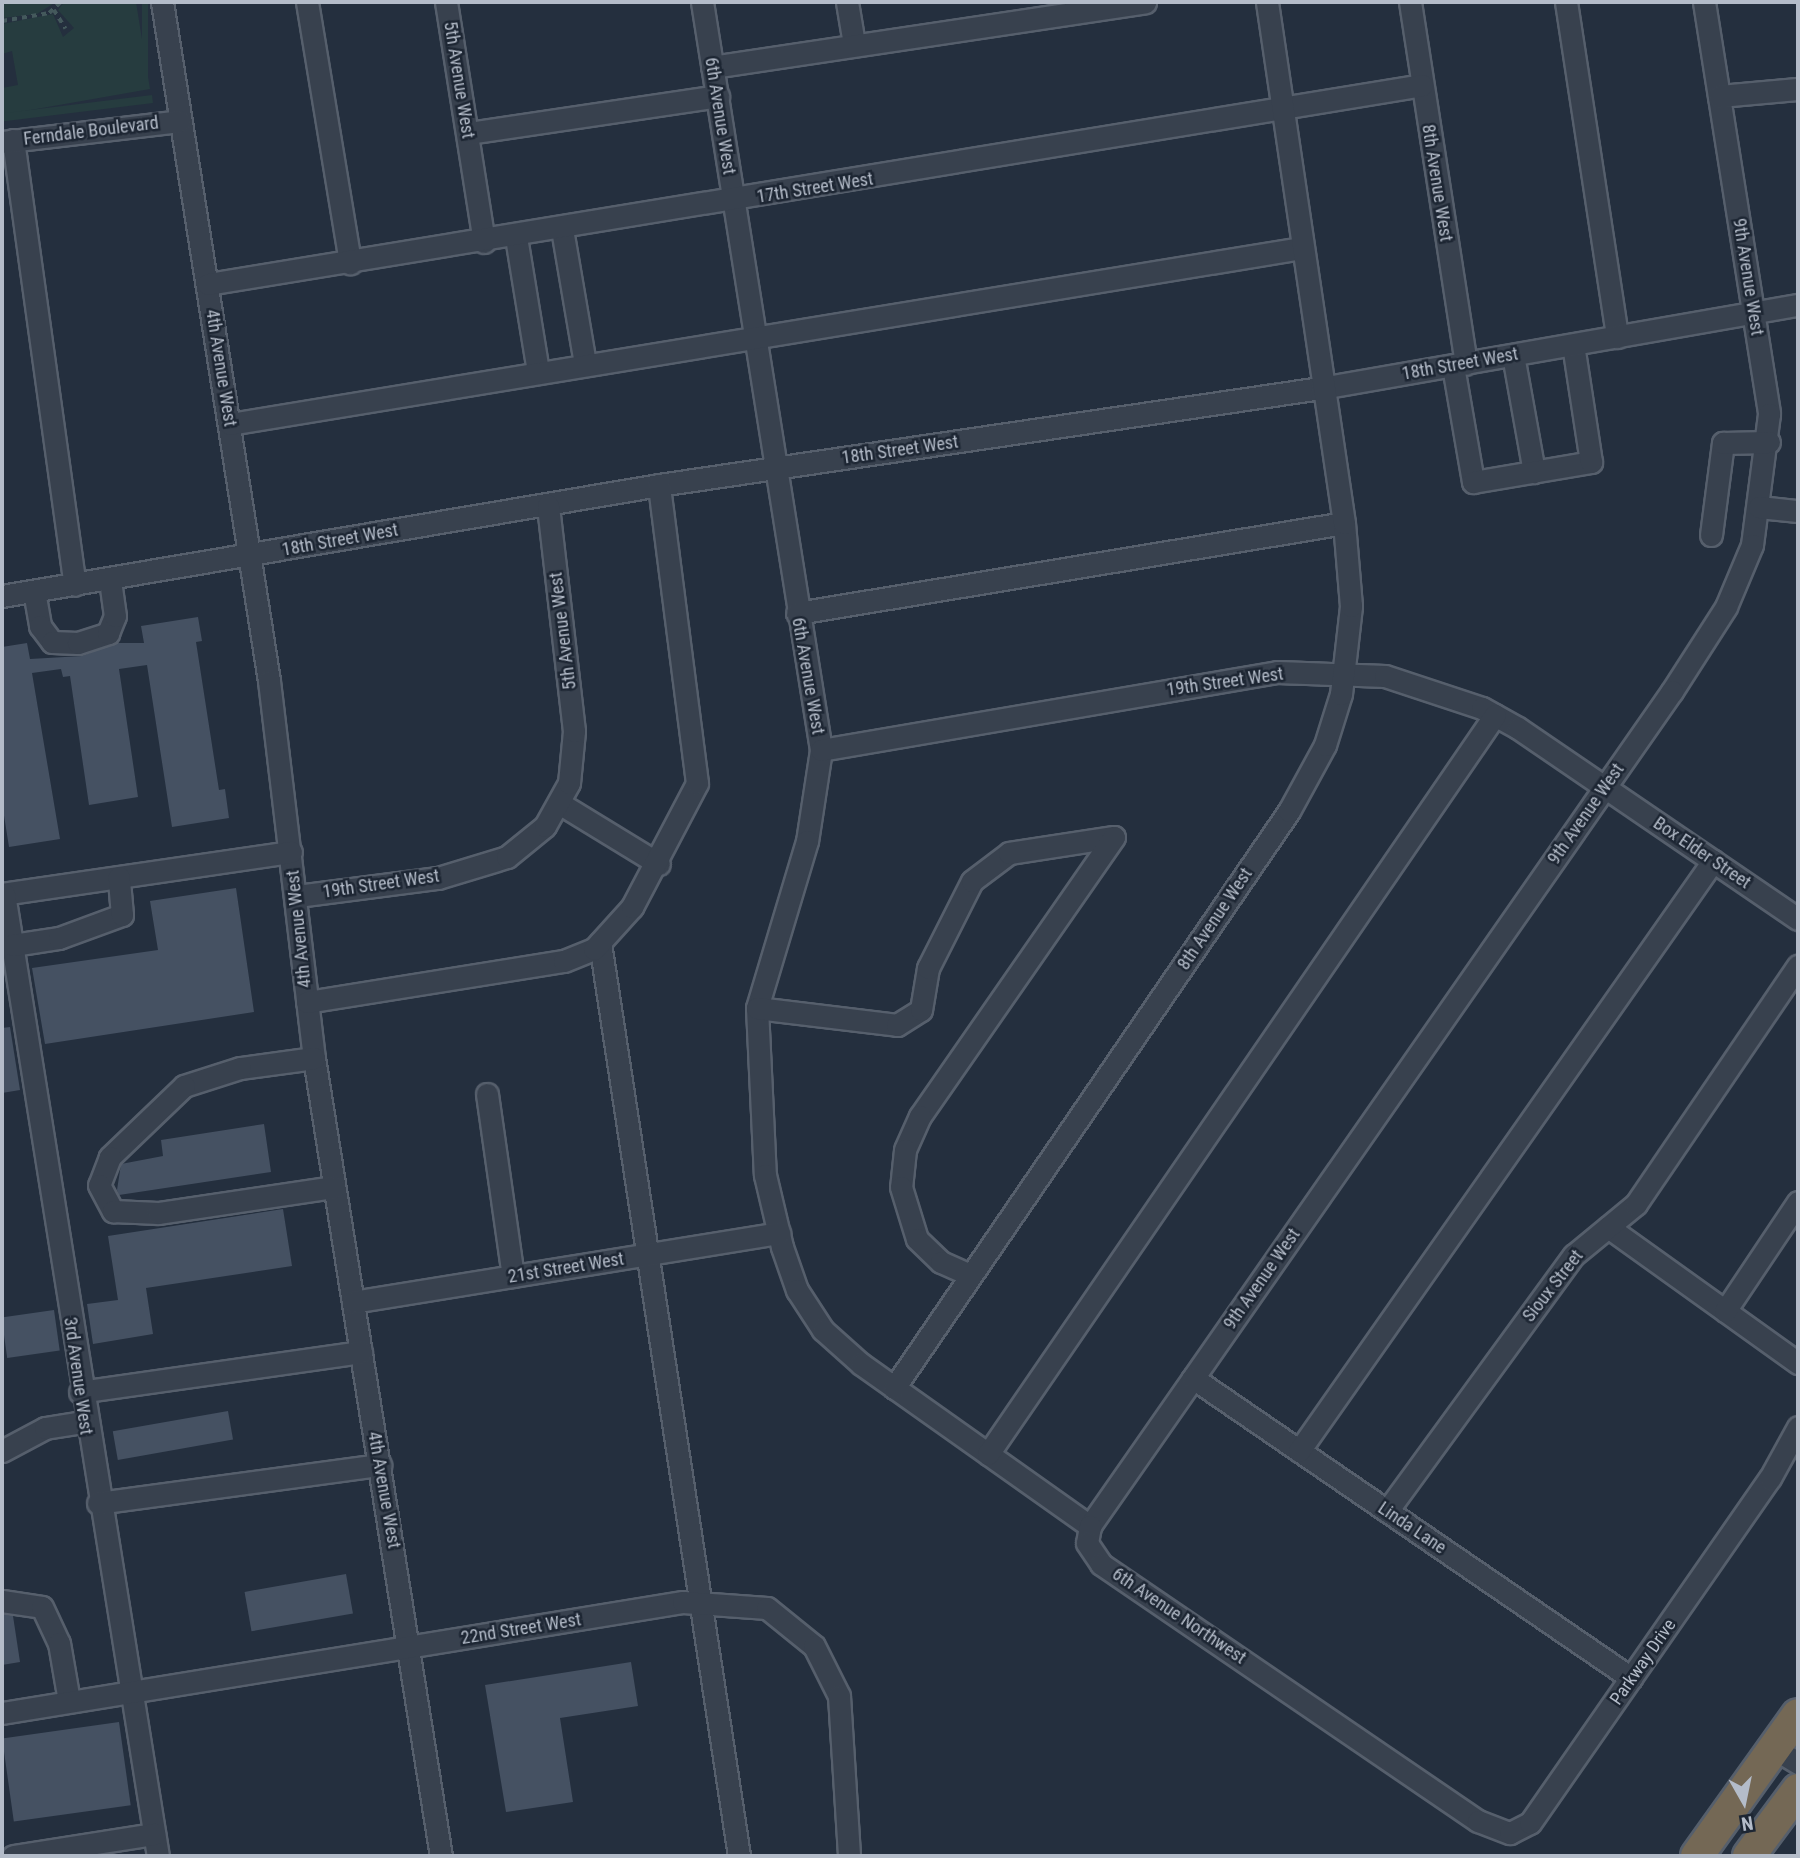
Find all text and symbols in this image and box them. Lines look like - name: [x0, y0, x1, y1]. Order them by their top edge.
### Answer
- street label: 5th Avenue West: [439, 20, 479, 140]
- street label: 6th Avenue West: [700, 56, 740, 176]
- street label: Ferndale Boulevard: [22, 112, 160, 150]
- street label: 8th Avenue West: [1417, 123, 1457, 243]
- street label: 17th Street West: [755, 168, 875, 208]
- street label: 9th Avenue West: [1728, 217, 1768, 337]
- street label: 4th Avenue West: [201, 308, 241, 428]
- street label: 18th Street West: [1400, 343, 1520, 385]
- street label: 18th Street West: [840, 431, 960, 469]
- street label: 18th Street West: [280, 519, 400, 561]
- street label: 5th Avenue West: [545, 571, 581, 691]
- street label: 6th Avenue West: [787, 616, 829, 736]
- street label: 19th Street West: [1165, 663, 1285, 701]
- street label: 9th Avenue West: [1543, 759, 1629, 869]
- street label: Box Elder Street: [1649, 812, 1755, 894]
- street label: 8th Avenue West: [1173, 864, 1257, 974]
- street label: 19th Street West: [321, 865, 441, 903]
- street label: 4th Avenue West: [282, 869, 316, 989]
- street label: 9th Avenue West: [1219, 1224, 1305, 1334]
- street label: Sioux Street: [1518, 1246, 1588, 1326]
- street label: 21st Street West: [506, 1248, 626, 1288]
- street label: 3rd Avenue West: [59, 1316, 97, 1436]
- street label: 4th Avenue West: [363, 1430, 405, 1550]
- street label: Linda Lane: [1374, 1497, 1450, 1559]
- street label: 6th Avenue Northwest: [1108, 1563, 1250, 1669]
- street label: 22nd Street West: [459, 1609, 583, 1649]
- street label: Parkway Drive: [1606, 1615, 1680, 1709]
- north arrow: [1709, 1767, 1779, 1837]
- text: N: [1740, 1811, 1755, 1836]

